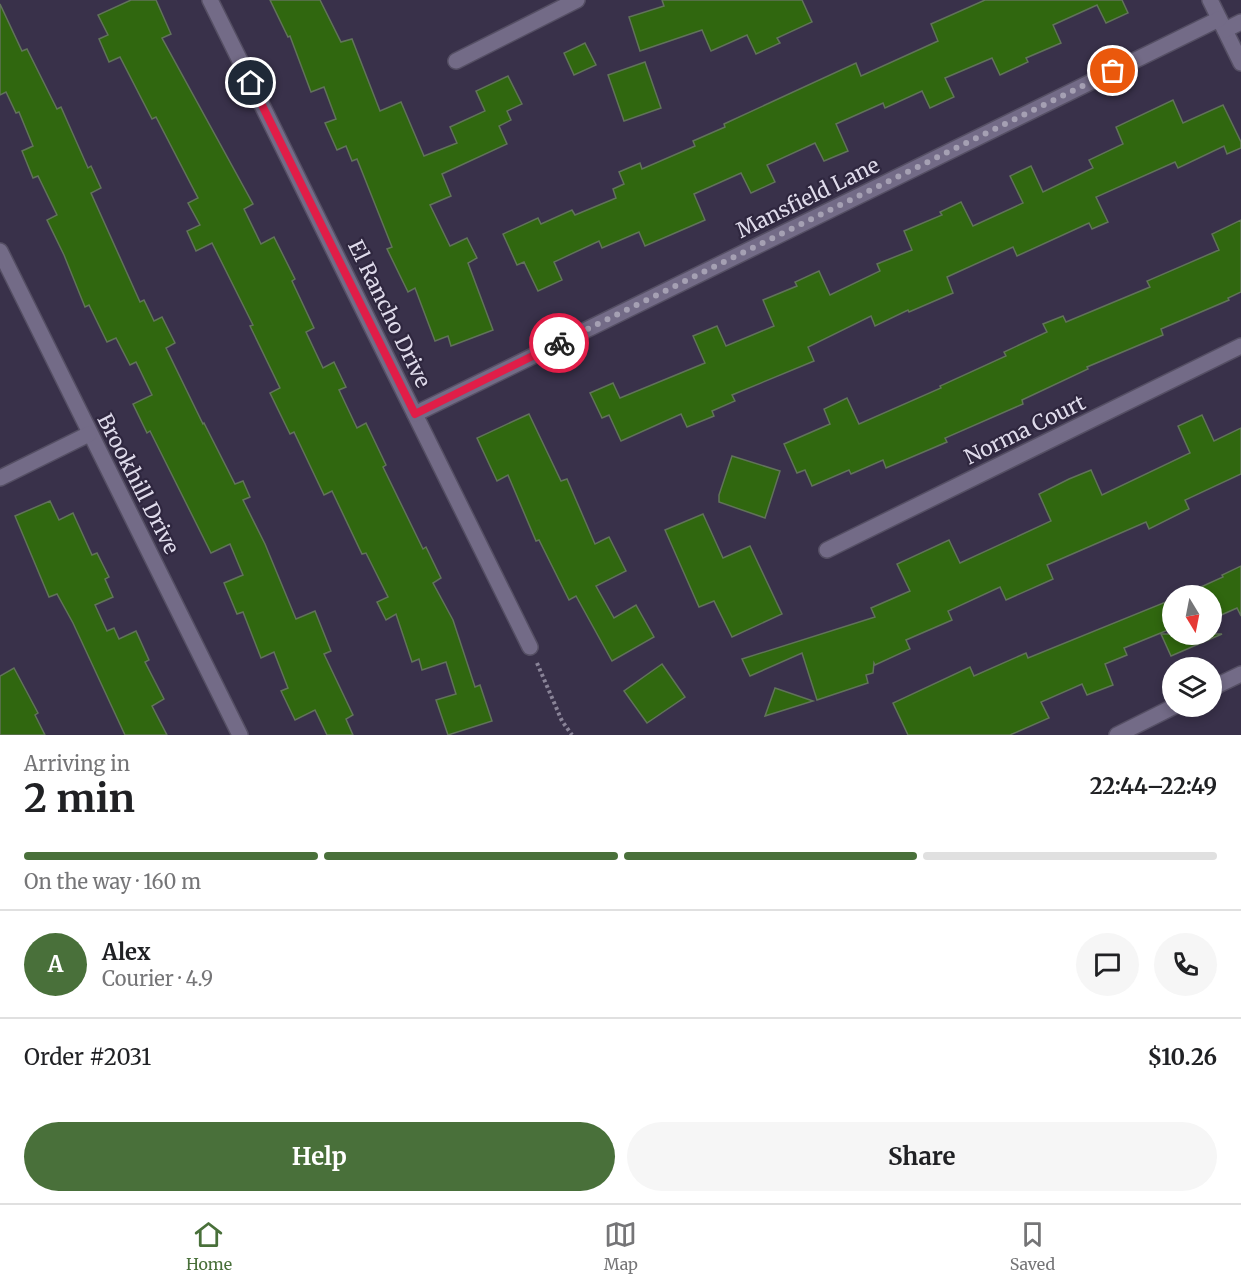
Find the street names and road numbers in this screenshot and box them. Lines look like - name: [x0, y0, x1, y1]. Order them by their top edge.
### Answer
- street label: Mansfield Lane: [732, 151, 884, 244]
- street label: El Rancho Drive: [342, 236, 437, 392]
- street label: Norma Court: [960, 389, 1090, 470]
- street label: Brookhill Drive: [91, 409, 185, 559]

